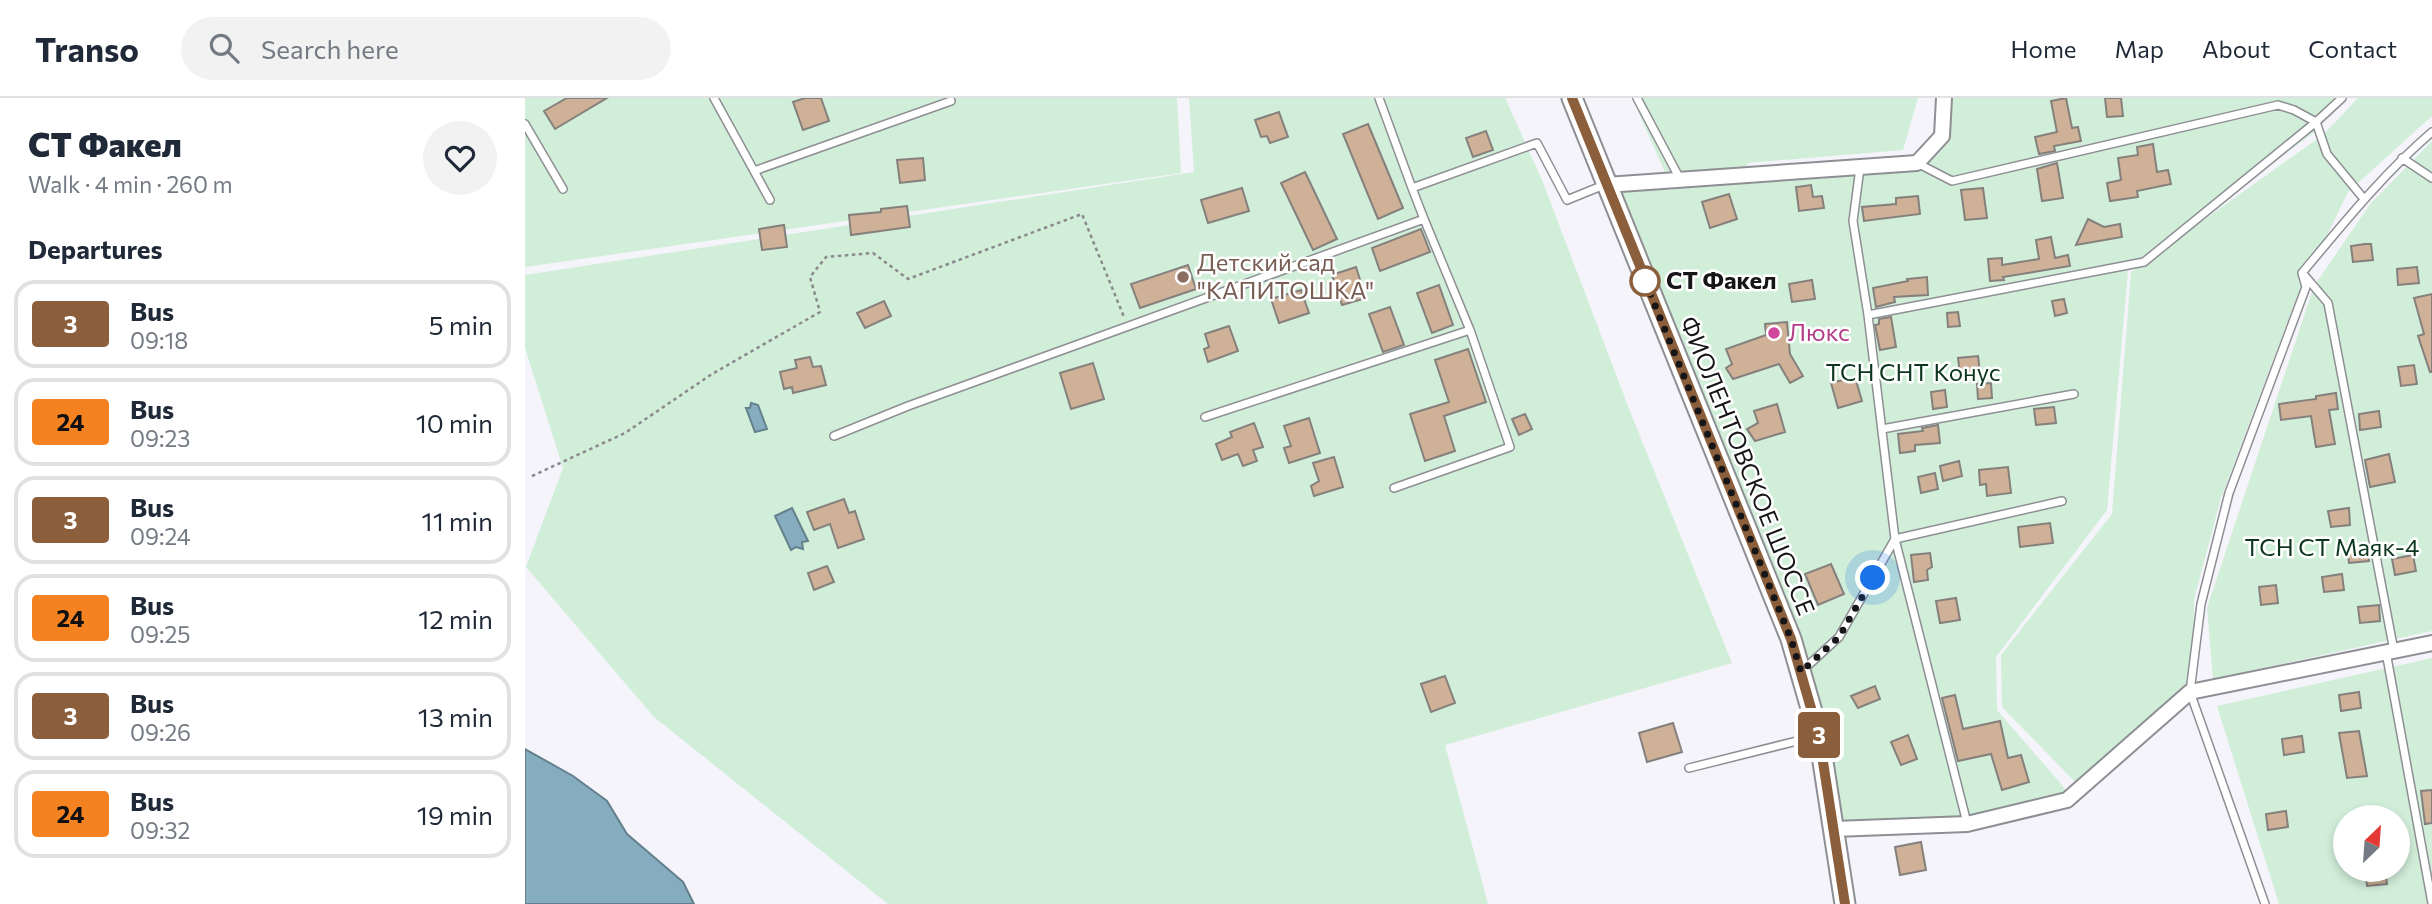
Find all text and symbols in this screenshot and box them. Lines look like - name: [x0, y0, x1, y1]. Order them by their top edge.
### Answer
- search box: [181, 17, 671, 80]
- text: Transo: [35, 28, 139, 69]
- icon: search: [205, 29, 243, 67]
- text: Search here: [261, 33, 399, 64]
- text: Home: [2011, 34, 2077, 63]
- text: Map: [2115, 34, 2164, 63]
- text: About: [2202, 34, 2270, 63]
- text: Contact: [2308, 34, 2397, 63]
- button: heart: [423, 121, 497, 195]
- text: СТ Факел: [28, 123, 182, 164]
- text: Walk · 4 min · 260 m: [28, 170, 233, 198]
- text: Departures: [28, 233, 163, 264]
- place label: Детский сад "КАПИТОШКА": [1197, 247, 1374, 304]
- place label: СТ Факел: [1666, 265, 1776, 294]
- marker: СТ Факел: [1630, 266, 1660, 296]
- marker: Детский сад "КАПИТОШКА": [1175, 269, 1191, 285]
- text: Bus: [130, 295, 174, 326]
- text: 3: [64, 309, 77, 338]
- text: 5 min: [429, 309, 493, 340]
- street label: ФИОЛЕНТОВСКОЕ ШОССЕ: [1675, 312, 1822, 619]
- place label: Люкс: [1788, 317, 1850, 346]
- marker: Люкс: [1766, 325, 1782, 341]
- text: 09:18: [130, 326, 188, 354]
- park label: ТСН СНТ Конус: [1825, 357, 2001, 386]
- text: Bus: [130, 393, 174, 424]
- text: 24: [56, 407, 85, 436]
- text: 10 min: [416, 407, 493, 438]
- text: 09:23: [130, 424, 190, 452]
- text: Bus: [130, 491, 174, 522]
- text: 3: [64, 505, 77, 534]
- text: 11 min: [422, 505, 493, 536]
- text: 09:24: [130, 522, 191, 550]
- park label: ТСН СТ Маяк-4: [2245, 532, 2419, 561]
- your location: [1855, 560, 1890, 595]
- text: Bus: [130, 589, 174, 620]
- text: 24: [56, 603, 85, 632]
- text: 12 min: [418, 603, 493, 634]
- text: 09:25: [130, 620, 190, 648]
- text: Bus: [130, 687, 174, 718]
- text: 3: [64, 701, 77, 730]
- text: 13 min: [418, 701, 493, 732]
- line badge: 3: [1796, 712, 1842, 758]
- text: 09:26: [130, 718, 191, 746]
- text: 3: [1812, 720, 1826, 749]
- text: Bus: [130, 785, 174, 816]
- text: 24: [56, 799, 85, 828]
- text: 19 min: [417, 799, 493, 830]
- north arrow: [2333, 805, 2410, 882]
- map controls: [2333, 805, 2410, 882]
- text: 09:32: [130, 816, 190, 844]

